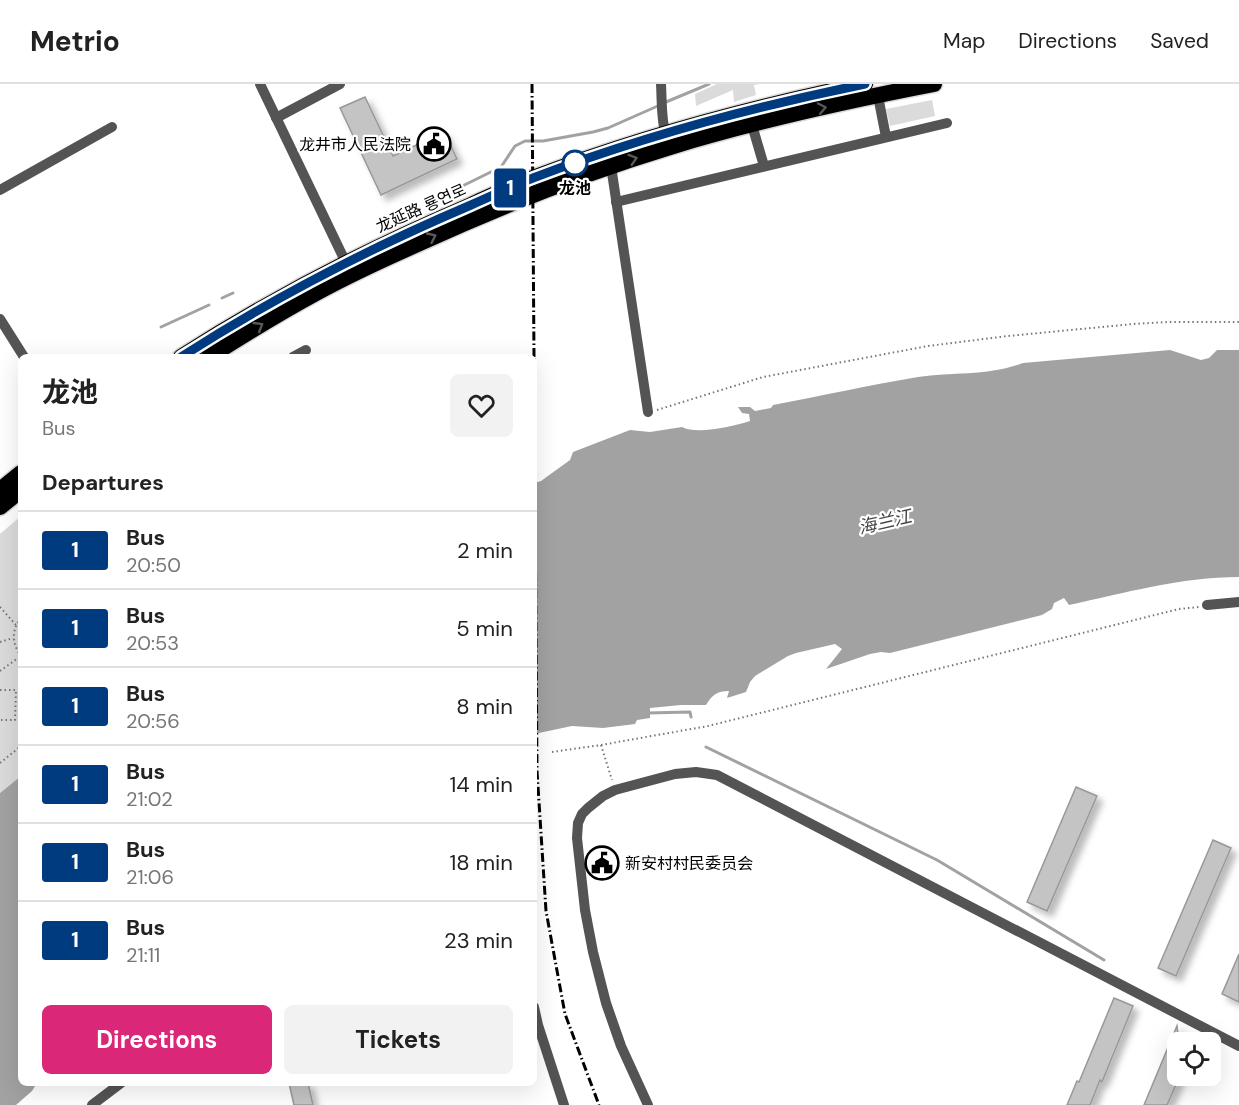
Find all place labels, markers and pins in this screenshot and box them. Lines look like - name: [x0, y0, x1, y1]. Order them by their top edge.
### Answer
- public building icon: 龙井市人民法院: [416, 126, 452, 162]
- place label: 龙井市人民法院: [299, 134, 411, 155]
- marker: 龙池: [562, 150, 588, 176]
- place label: 龙池: [559, 178, 591, 199]
- public building icon: 新安村村民委员会: [584, 845, 620, 881]
- place label: 新安村村民委员会: [625, 853, 753, 874]

